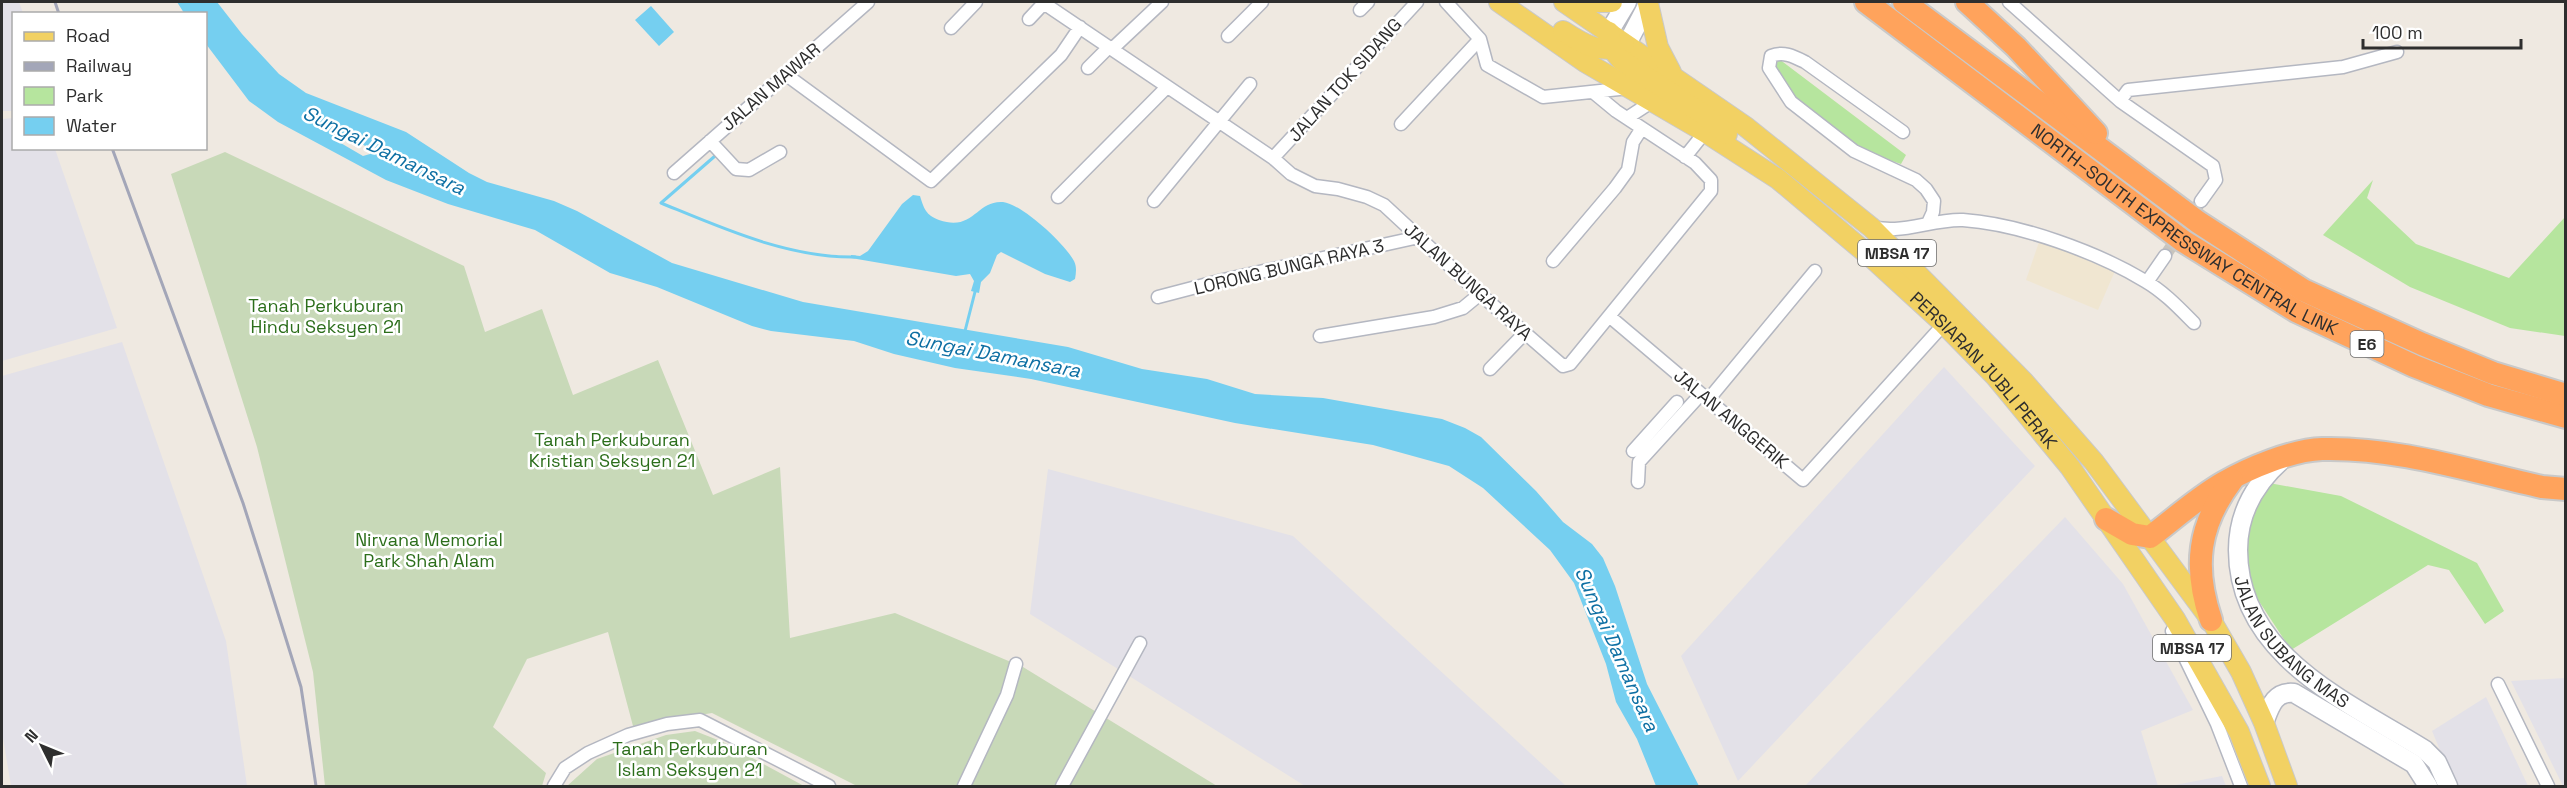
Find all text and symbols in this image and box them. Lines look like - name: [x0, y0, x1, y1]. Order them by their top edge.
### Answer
- legend: [12, 12, 207, 150]
- scale bar: [2363, 12, 2520, 50]
- street label: JALAN TOK SIDANG: [1283, 13, 1406, 146]
- text: 100 m: [2372, 21, 2423, 44]
- text: Road: [66, 24, 110, 47]
- street label: JALAN MAWAR: [716, 37, 825, 136]
- text: Railway: [66, 54, 132, 77]
- text: Park: [66, 84, 104, 107]
- water label: Sungai Damansara: [299, 99, 470, 201]
- text: Water: [66, 114, 117, 137]
- street label: NORTH–SOUTH EXPRESSWAY CENTRAL LINK: [2026, 118, 2342, 340]
- street label: JALAN BUNGA RAYA: [1399, 218, 1537, 345]
- street label: LORONG BUNGA RAYA 3: [1192, 233, 1386, 300]
- road number: MBSA 17: [1858, 240, 1936, 266]
- street label: PERSIARAN JUBLI PERAK: [1905, 287, 2062, 454]
- park label: Tanah Perkuburan Hindu Seksyen 21: [248, 294, 404, 338]
- water label: Sungai Damansara: [903, 324, 1083, 384]
- road number: E6: [2350, 331, 2384, 357]
- street label: JALAN ANGGERIK: [1669, 364, 1793, 473]
- park label: Tanah Perkuburan Kristian Seksyen 21: [529, 428, 695, 472]
- park label: Nirvana Memorial Park Shah Alam: [355, 528, 503, 572]
- water label: Sungai Damansara: [1569, 563, 1665, 736]
- street label: JALAN SUBANG MAS: [2229, 573, 2354, 713]
- road number: MBSA 17: [2153, 635, 2231, 661]
- north arrow: [12, 716, 72, 776]
- text: N: [20, 725, 43, 747]
- park label: Tanah Perkuburan Islam Seksyen 21: [612, 737, 768, 781]

